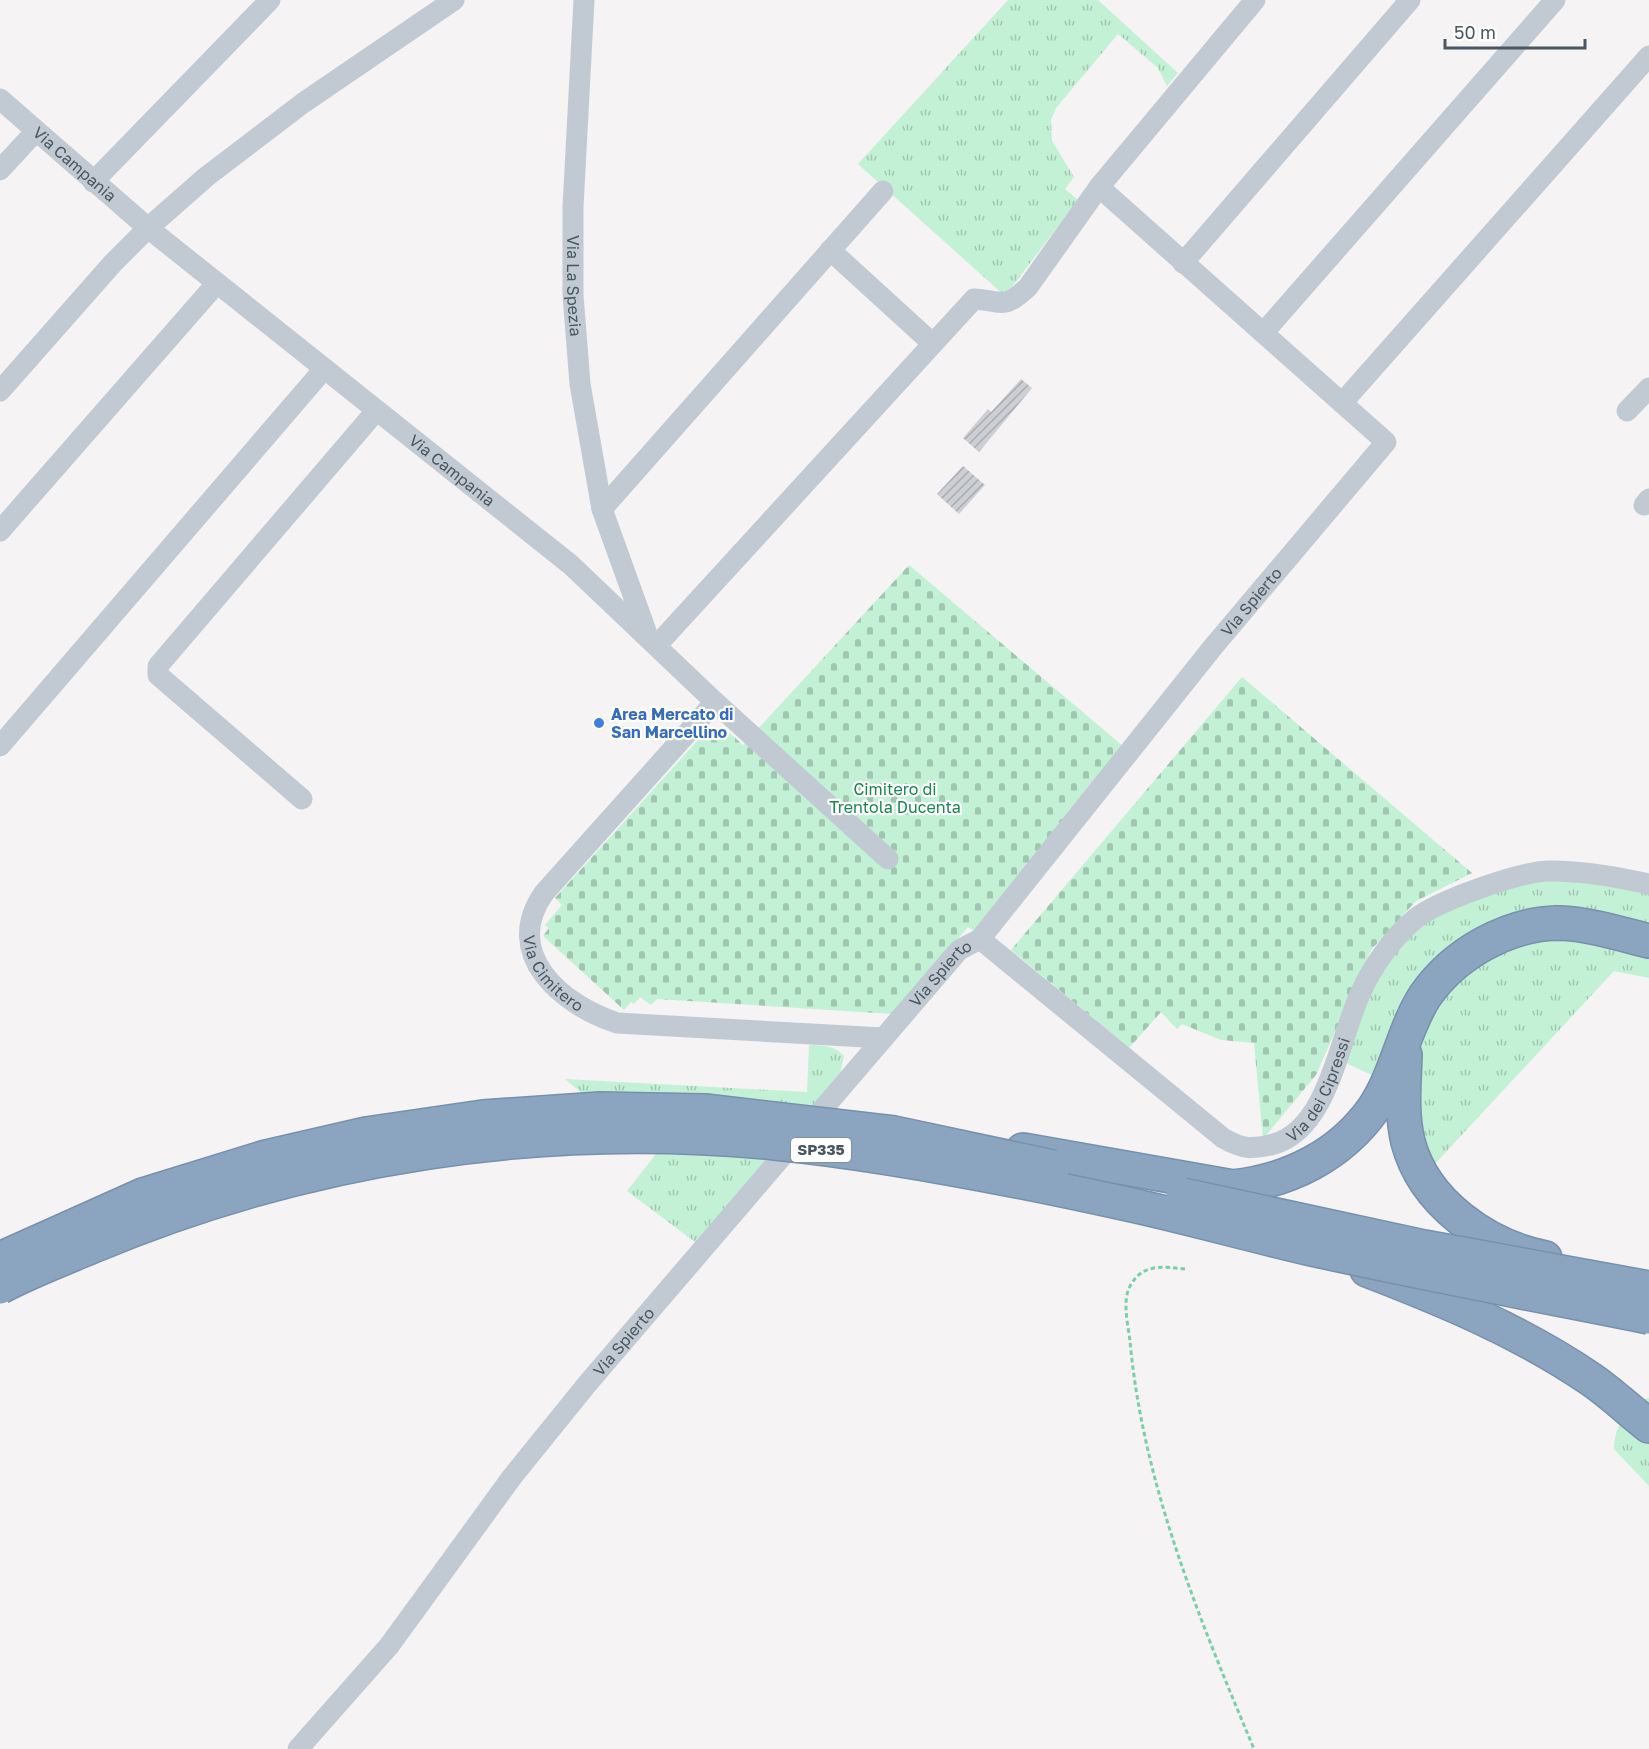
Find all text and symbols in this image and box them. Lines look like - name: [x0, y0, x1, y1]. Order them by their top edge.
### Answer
- scale bar: [1445, 12, 1584, 50]
- text: 50 m: [1454, 21, 1496, 43]
- street label: Via Campania: [29, 122, 121, 206]
- street label: Via La Spezia: [563, 235, 586, 337]
- street label: Via Campania: [405, 430, 499, 510]
- street label: Via Spierto: [1216, 563, 1286, 640]
- place label: Area Mercato di San Marcellino: [611, 704, 733, 742]
- marker: Area Mercato di San Marcellino: [592, 716, 606, 730]
- park label: Cimitero di Trentola Ducenta: [829, 779, 961, 817]
- street label: Via Cimitero: [519, 934, 587, 1016]
- street label: Via Spierto: [905, 935, 975, 1011]
- street label: Via dei Cipressi: [1282, 1035, 1354, 1146]
- road number: SP335: [791, 1138, 851, 1162]
- street label: Via Spierto: [589, 1303, 659, 1380]

